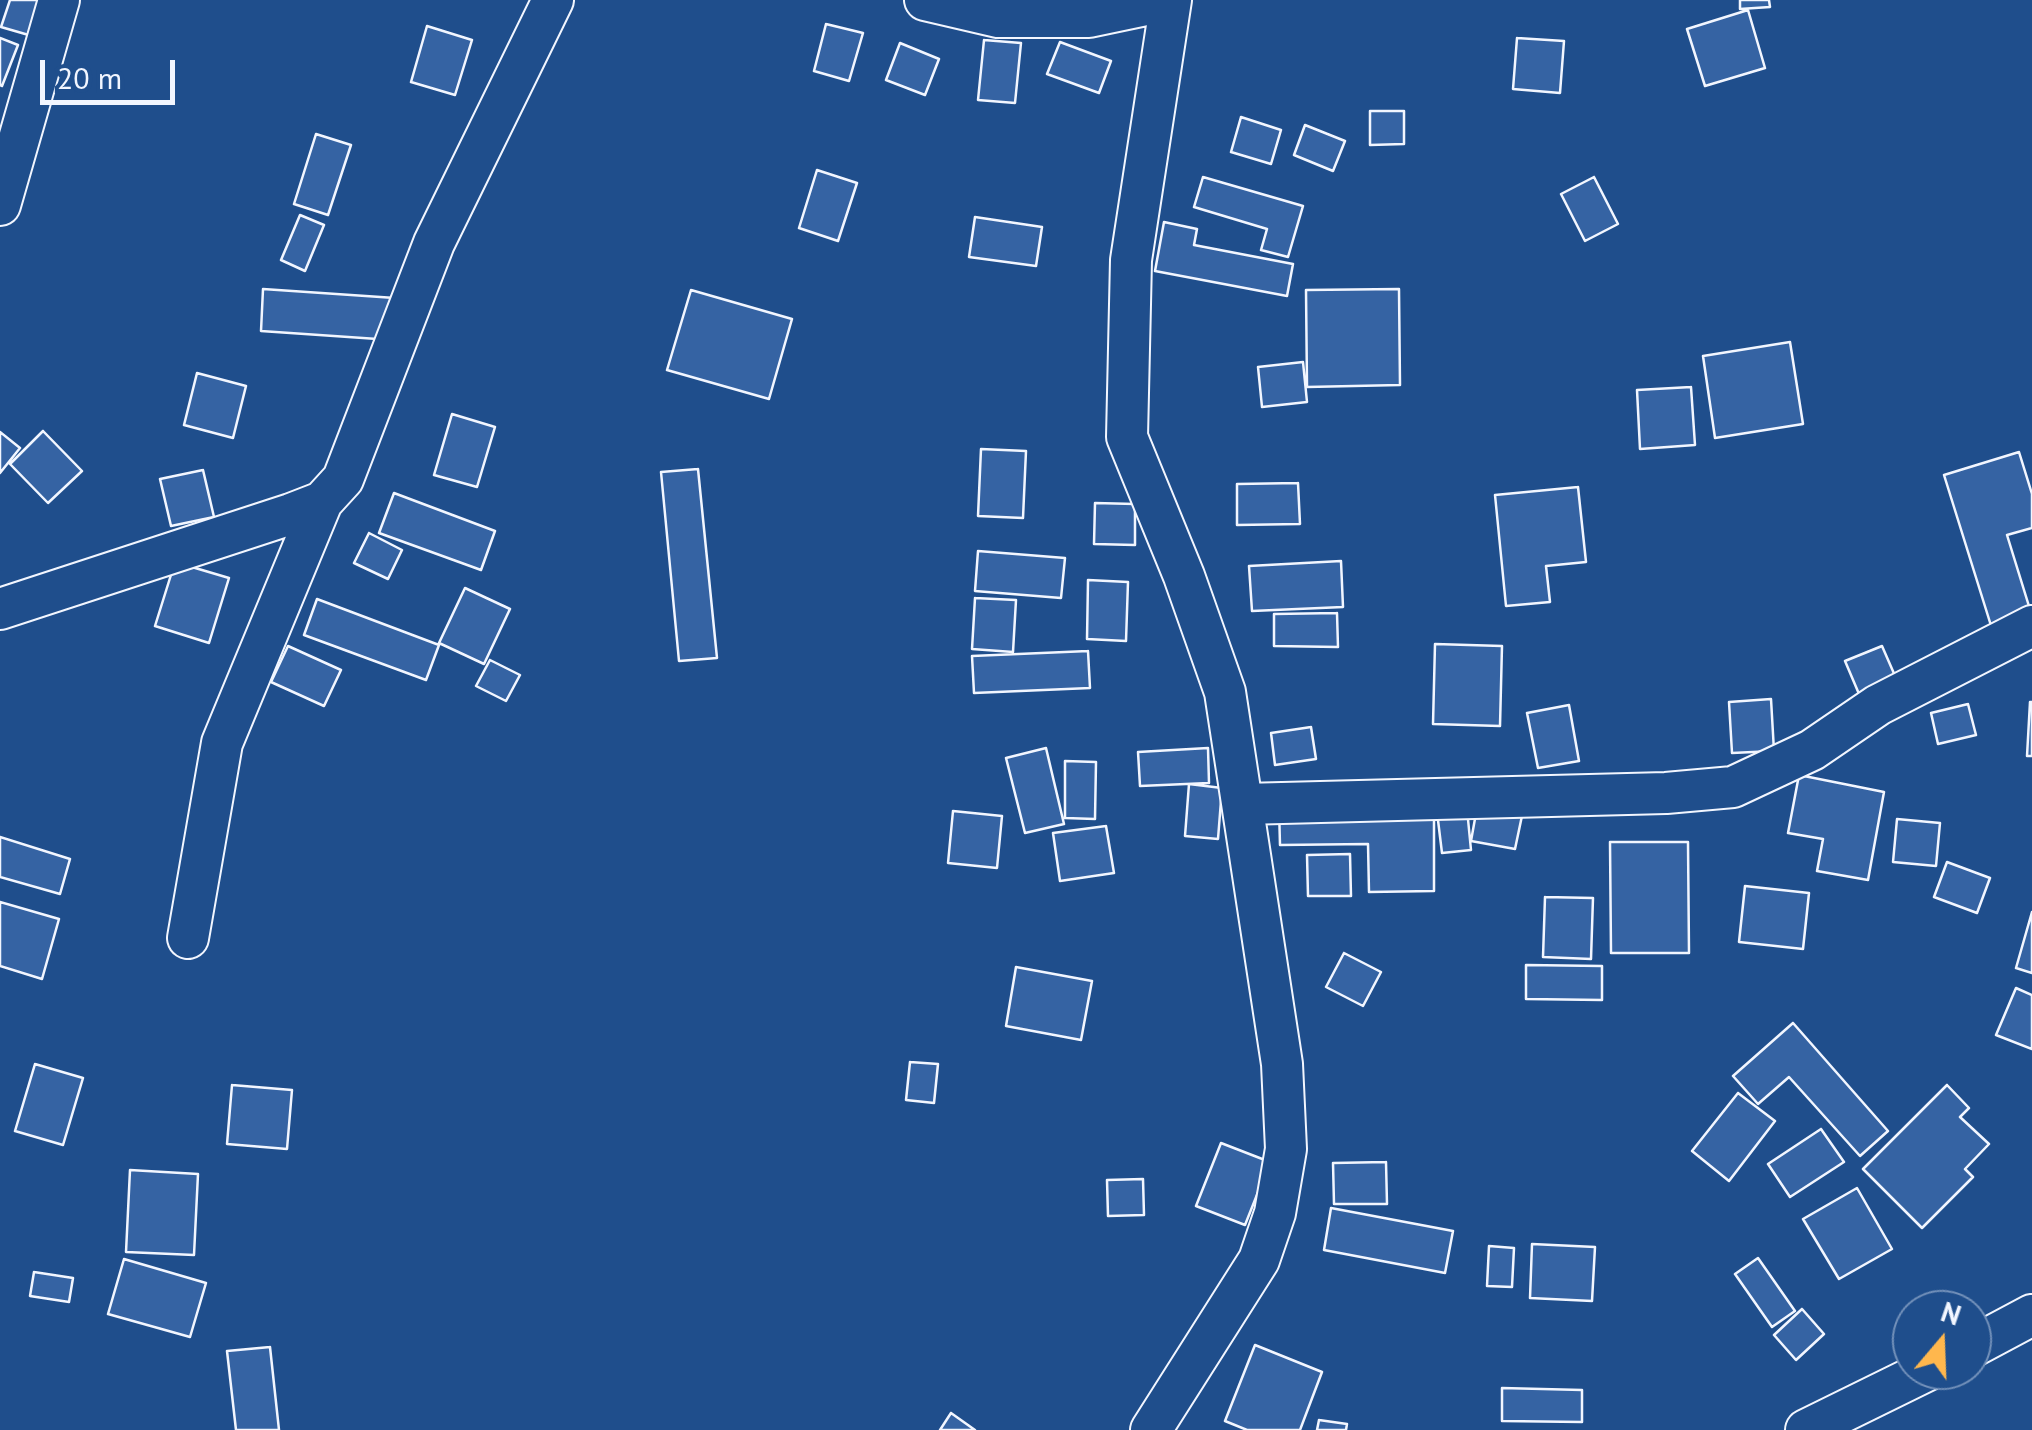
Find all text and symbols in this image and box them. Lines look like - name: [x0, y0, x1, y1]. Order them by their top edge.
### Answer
- scale bar: [45, 40, 180, 102]
- text: 20 m: [57, 58, 122, 97]
- north arrow: [1892, 1290, 1992, 1390]
- text: N: [1937, 1293, 1966, 1334]

